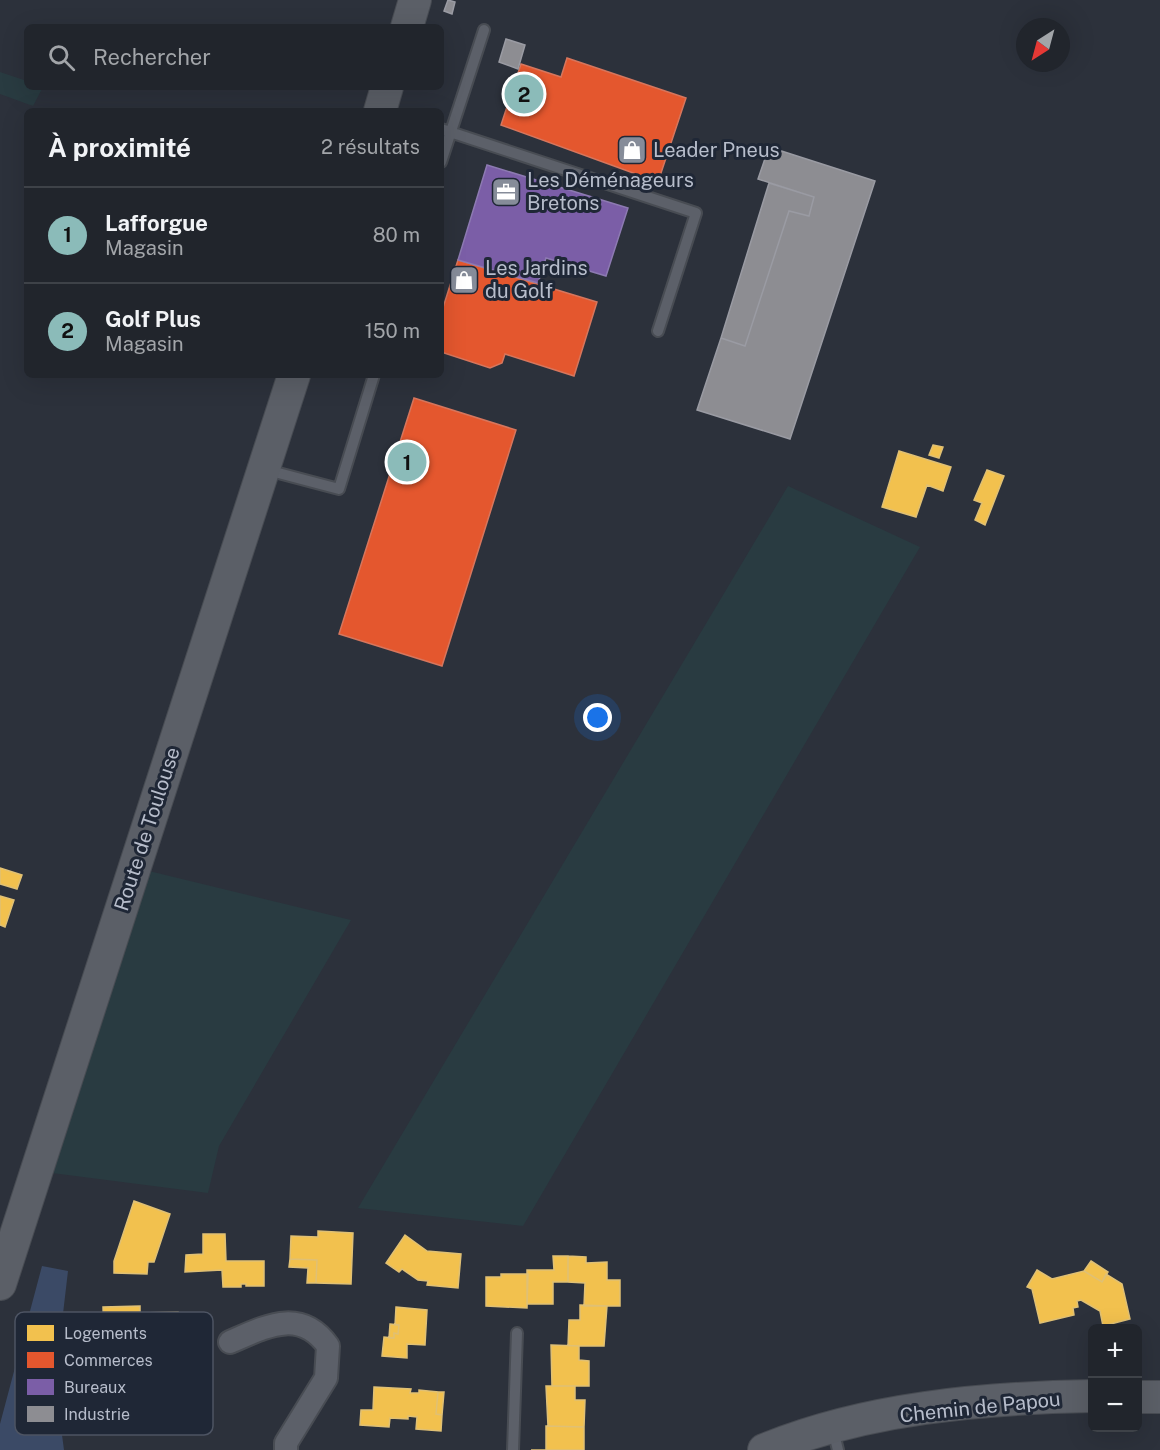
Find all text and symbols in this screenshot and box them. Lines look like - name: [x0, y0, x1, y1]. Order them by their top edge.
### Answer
- north arrow: [1016, 18, 1070, 72]
- search box: [24, 24, 444, 90]
- icon: search: [45, 41, 78, 74]
- text: Rechercher: [93, 44, 211, 70]
- pin: 2: [504, 72, 544, 116]
- text: À proximité: [48, 132, 191, 163]
- shop icon: Leader Pneus: [616, 134, 648, 166]
- text: 2 résultats: [321, 135, 420, 159]
- place label: Leader Pneus: [653, 138, 780, 162]
- place label: Les Déménageurs Bretons: [527, 168, 694, 215]
- office icon: Les Déménageurs Bretons: [490, 176, 522, 208]
- text: Lafforgue: [105, 210, 208, 236]
- text: 1: [63, 223, 72, 247]
- text: 80 m: [373, 223, 420, 247]
- text: Magasin: [105, 236, 184, 260]
- place label: Les Jardins du Golf: [485, 256, 588, 303]
- shop icon: Les Jardins du Golf: [448, 264, 480, 296]
- text: Golf Plus: [105, 306, 201, 332]
- text: 2: [61, 319, 74, 343]
- text: 150 m: [365, 319, 420, 343]
- text: Magasin: [105, 332, 184, 356]
- pin: 1: [388, 440, 426, 484]
- your location: [583, 703, 612, 732]
- street label: Route de Toulouse: [109, 744, 185, 914]
- legend: [15, 1312, 213, 1435]
- text: Logements: [64, 1324, 147, 1343]
- map controls: [1088, 1324, 1142, 1432]
- button: +: [1088, 1324, 1142, 1378]
- text: Commerces: [64, 1351, 153, 1370]
- text: Bureaux: [64, 1378, 126, 1397]
- button: −: [1088, 1378, 1142, 1432]
- street label: Chemin de Papou: [898, 1387, 1062, 1427]
- text: Industrie: [64, 1405, 130, 1424]

